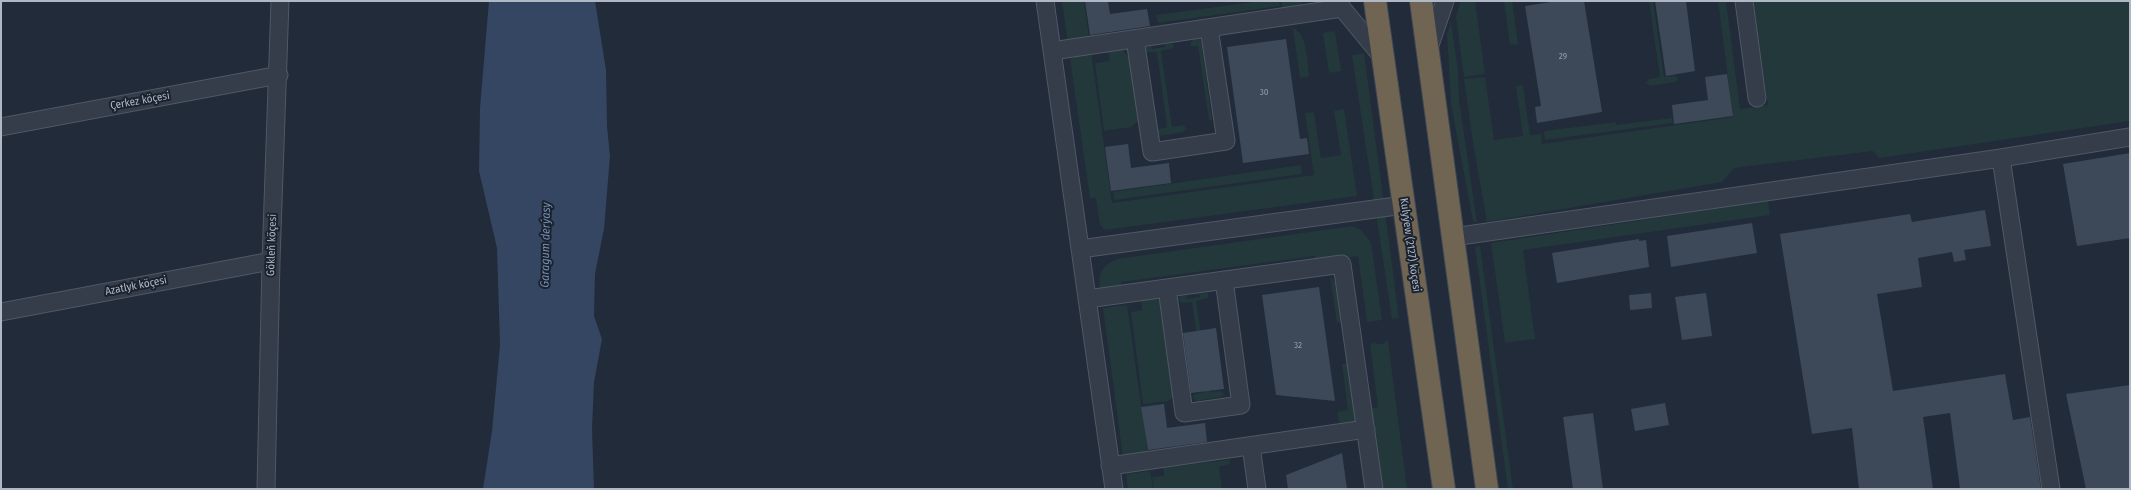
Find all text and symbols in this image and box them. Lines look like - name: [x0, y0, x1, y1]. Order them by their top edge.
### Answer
- house number: 29: [1559, 51, 1567, 61]
- house number: 30: [1260, 87, 1268, 97]
- street label: Çerkez köçesi: [109, 89, 171, 113]
- street label: Kulyýew (2127) köçesi: [1397, 197, 1423, 293]
- water label: Garagum derýasy: [538, 202, 554, 288]
- street label: Gökleň köçesi: [264, 214, 280, 276]
- street label: Azatlyk köçesi: [104, 274, 168, 298]
- house number: 32: [1294, 340, 1302, 350]

